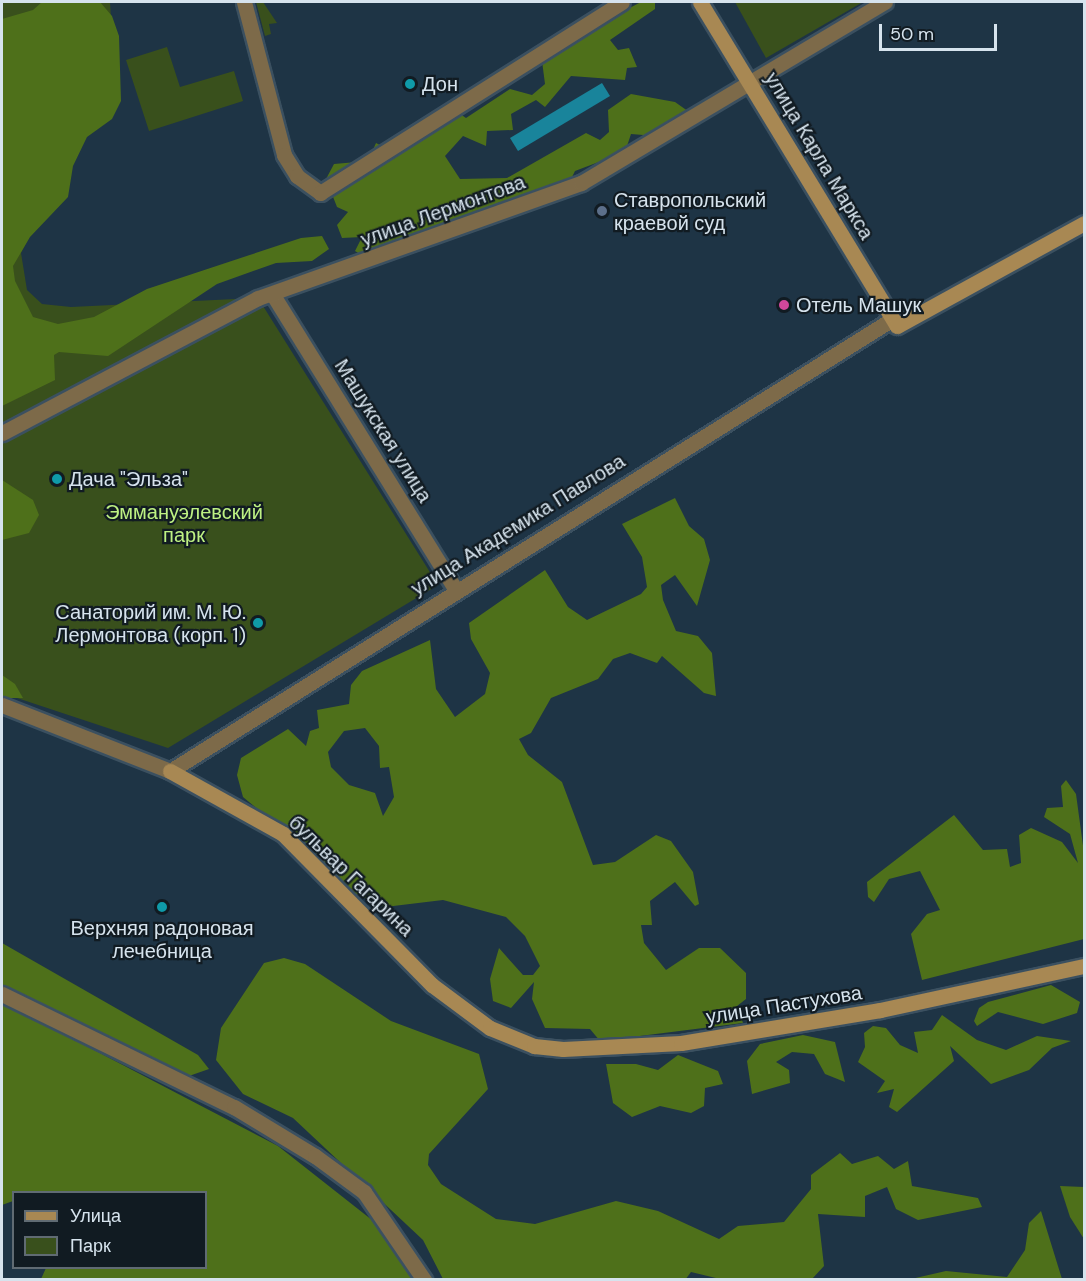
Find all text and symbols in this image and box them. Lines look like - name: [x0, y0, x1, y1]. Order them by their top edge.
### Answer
- scale bar: [882, 12, 1000, 50]
- text: 50 m: [890, 22, 934, 46]
- street label: улица Карла Маркса: [760, 68, 878, 244]
- place label: Дон: [422, 72, 458, 96]
- marker: Дон: [403, 77, 417, 91]
- street label: улица Лермонтова: [358, 170, 528, 252]
- place label: Ставропольский краевой суд: [614, 188, 766, 235]
- marker: Ставропольский краевой суд: [595, 204, 609, 218]
- place label: Отель Машук: [796, 293, 921, 317]
- marker: Отель Машук: [777, 298, 791, 312]
- street label: Машукская улица: [329, 355, 437, 507]
- street label: улица Академика Павлова: [407, 449, 629, 601]
- place label: Дача "Эльза": [69, 467, 188, 491]
- marker: Дача "Эльза": [50, 472, 64, 486]
- park label: Эммануэлевский парк: [105, 501, 263, 548]
- place label: Санаторий им. М. Ю. Лермонтова (корп. 1): [55, 600, 246, 647]
- marker: Санаторий им. М. Ю. Лермонтова (корп. 1): [251, 616, 265, 630]
- street label: бульвар Гагарина: [284, 810, 418, 942]
- marker: Верхняя радоновая лечебница: [155, 900, 169, 914]
- place label: Верхняя радоновая лечебница: [71, 916, 253, 963]
- street label: улица Пастухова: [704, 981, 864, 1029]
- legend: [12, 1191, 207, 1269]
- text: Улица: [70, 1204, 121, 1228]
- text: Парк: [70, 1234, 111, 1258]

